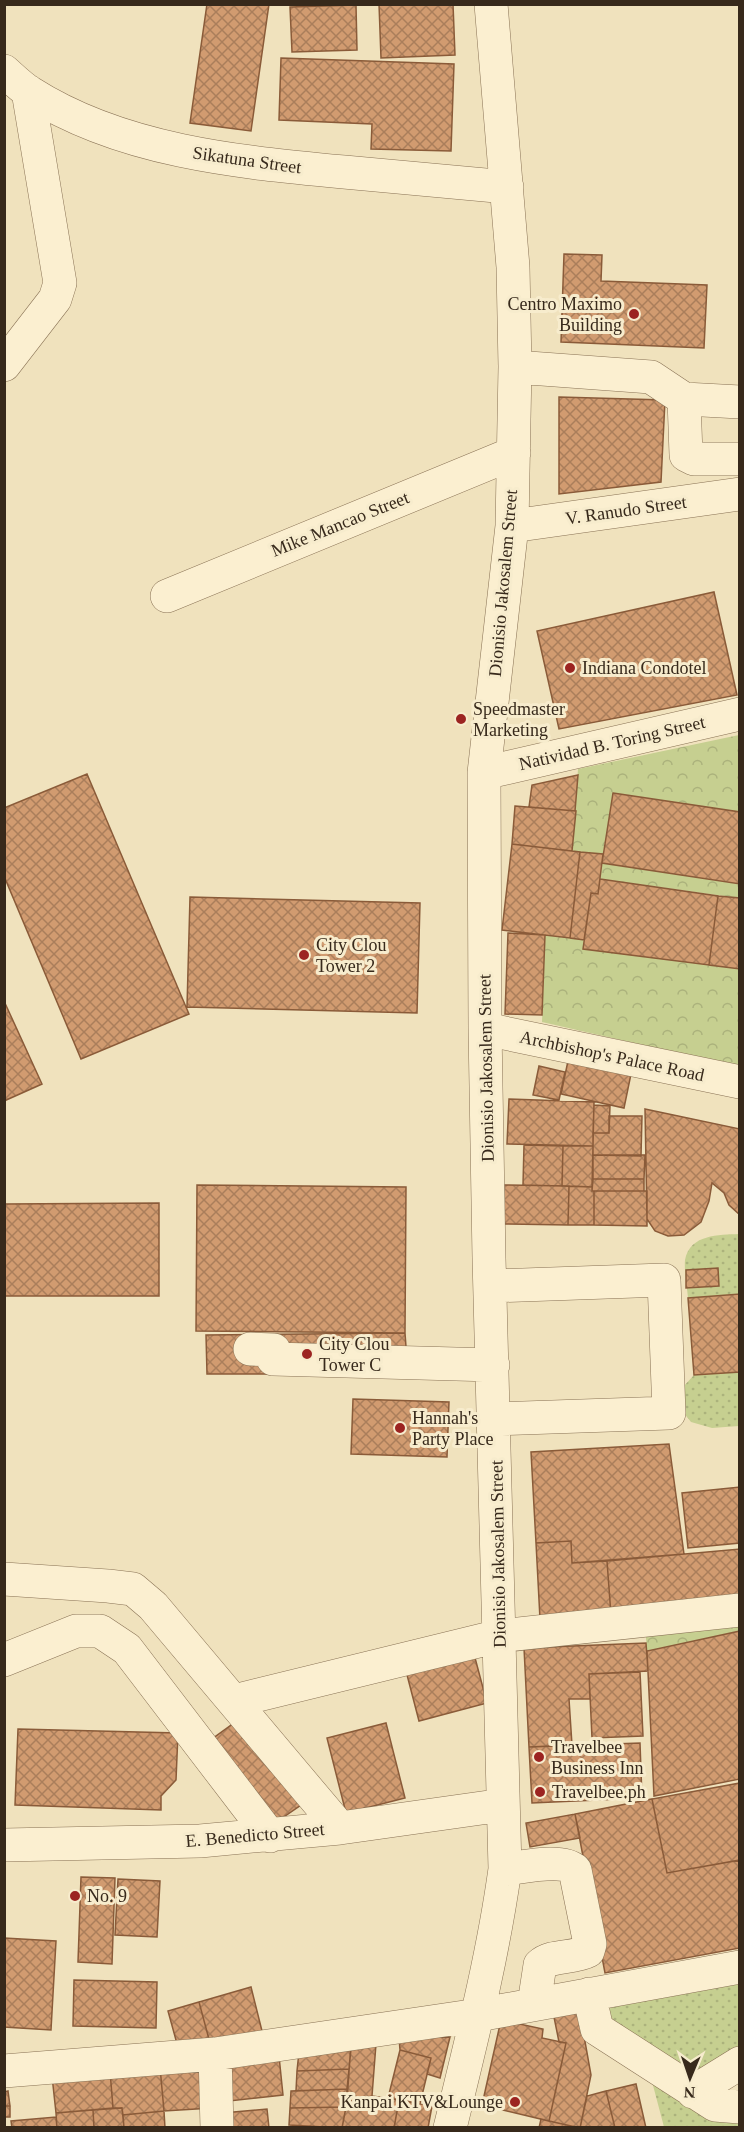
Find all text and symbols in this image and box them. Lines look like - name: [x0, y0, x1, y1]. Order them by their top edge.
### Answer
- street label: Sikatuna Street: [191, 142, 303, 178]
- place label: Centro Maximo Building: [508, 294, 622, 335]
- marker: Centro Maximo Building: [627, 307, 641, 321]
- street label: Mike Mancao Street: [268, 487, 412, 561]
- street label: Dionisio Jakosalem Street: [485, 488, 521, 678]
- street label: V. Ranudo Street: [564, 492, 688, 528]
- place label: Indiana Condotel: [582, 658, 706, 678]
- marker: Indiana Condotel: [563, 661, 577, 675]
- place label: Speedmaster Marketing: [473, 699, 565, 740]
- marker: Speedmaster Marketing: [454, 712, 468, 726]
- street label: Natividad B. Toring Street: [517, 712, 707, 774]
- place label: City Clou Tower 2: [316, 935, 387, 976]
- marker: City Clou Tower 2: [297, 948, 311, 962]
- street label: Dionisio Jakosalem Street: [474, 974, 498, 1162]
- street label: Archbishop's Palace Road: [518, 1027, 706, 1085]
- place label: City Clou Tower C: [319, 1334, 390, 1375]
- marker: City Clou Tower C: [300, 1347, 314, 1361]
- place label: Hannah's Party Place: [412, 1408, 493, 1449]
- marker: Hannah's Party Place: [393, 1421, 407, 1435]
- street label: Dionisio Jakosalem Street: [486, 1460, 510, 1648]
- place label: Travelbee Business Inn: [551, 1737, 644, 1778]
- marker: Travelbee Business Inn: [532, 1750, 546, 1764]
- place label: Travelbee.ph: [552, 1782, 646, 1802]
- marker: Travelbee.ph: [533, 1785, 547, 1799]
- street label: E. Benedicto Street: [185, 1819, 325, 1851]
- place label: No. 9: [87, 1886, 127, 1906]
- marker: No. 9: [68, 1889, 82, 1903]
- north arrow: [660, 2048, 720, 2108]
- text: N: [683, 2084, 696, 2101]
- place label: Kanpai KTV&Lounge: [341, 2092, 503, 2112]
- marker: Kanpai KTV&Lounge: [508, 2095, 522, 2109]

